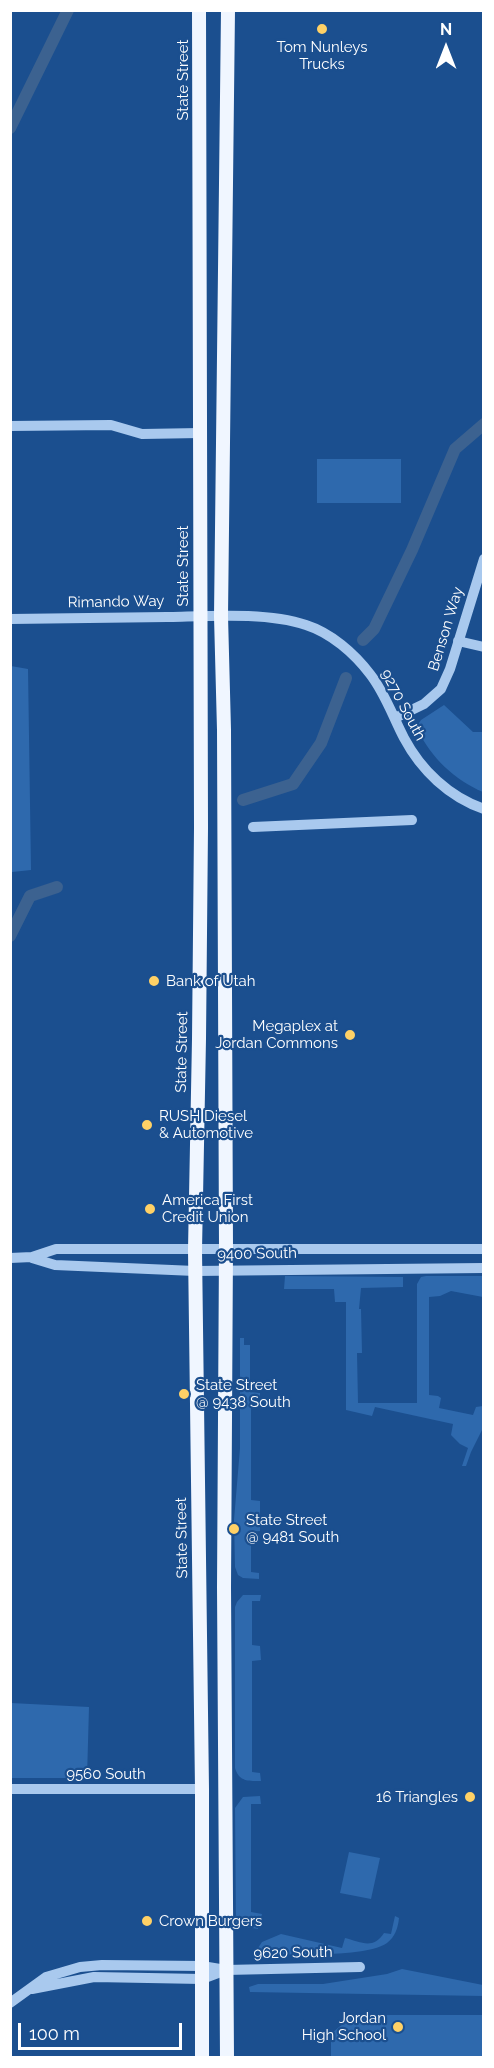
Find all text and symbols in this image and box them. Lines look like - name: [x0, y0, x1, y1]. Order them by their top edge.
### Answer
- north arrow: [416, 18, 476, 78]
- text: N: [440, 20, 452, 39]
- marker: Tom Nunleys Trucks: [315, 22, 329, 36]
- place label: Tom Nunleys Trucks: [276, 38, 368, 73]
- street label: State Street: [174, 39, 192, 121]
- street label: State Street: [174, 525, 192, 607]
- street label: Benson Way: [425, 585, 467, 673]
- street label: Rimando Way: [67, 592, 165, 612]
- street label: 9270 South: [377, 666, 429, 744]
- place label: Bank of Utah: [166, 972, 255, 990]
- marker: Bank of Utah: [147, 974, 161, 988]
- street label: State Street: [172, 1011, 192, 1093]
- place label: Megaplex at Jordan Commons: [215, 1017, 338, 1052]
- marker: Megaplex at Jordan Commons: [343, 1028, 357, 1042]
- place label: RUSH Diesel & Automotive: [159, 1107, 253, 1142]
- marker: RUSH Diesel & Automotive: [140, 1118, 154, 1132]
- place label: America First Credit Union: [162, 1191, 253, 1226]
- marker: America First Credit Union: [143, 1202, 157, 1216]
- street label: 9400 South: [217, 1244, 297, 1264]
- place label: State Street @ 9438 South: [196, 1376, 291, 1411]
- marker: State Street @ 9438 South: [177, 1387, 191, 1401]
- street label: State Street: [172, 1497, 192, 1579]
- place label: State Street @ 9481 South: [246, 1511, 339, 1546]
- marker: State Street @ 9481 South: [227, 1522, 241, 1536]
- street label: 9560 South: [66, 1765, 146, 1783]
- place label: 16 Triangles: [376, 1788, 458, 1806]
- marker: 16 Triangles: [463, 1790, 477, 1804]
- place label: Crown Burgers: [159, 1912, 262, 1930]
- marker: Crown Burgers: [140, 1914, 154, 1928]
- street label: 9620 South: [253, 1943, 333, 1963]
- place label: Jordan High School: [302, 2009, 386, 2044]
- scale bar: [21, 2011, 184, 2049]
- marker: Jordan High School: [391, 2020, 405, 2034]
- text: 100 m: [29, 2023, 80, 2044]

